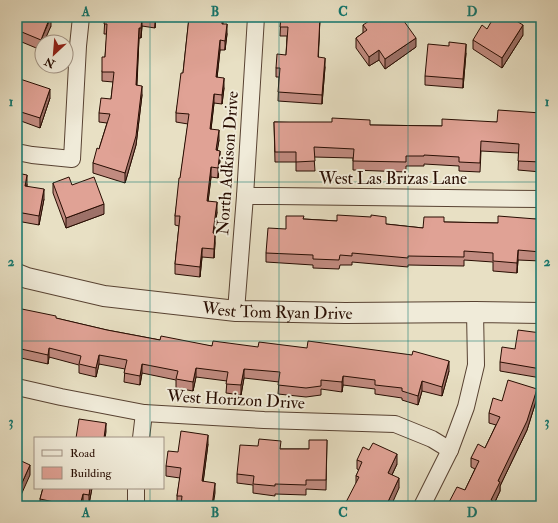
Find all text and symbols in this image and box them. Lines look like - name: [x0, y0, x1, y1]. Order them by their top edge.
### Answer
- text: A: [81, 4, 91, 20]
- text: B: [211, 4, 219, 20]
- text: C: [338, 4, 348, 20]
- text: D: [467, 4, 478, 20]
- north arrow: [34, 34, 74, 74]
- text: N: [42, 54, 58, 71]
- street label: North Adkison Drive: [212, 90, 243, 236]
- text: 1: [9, 94, 14, 110]
- text: 1: [545, 94, 550, 110]
- street label: West Las Brizas Lane: [318, 168, 467, 189]
- text: 2: [8, 254, 15, 270]
- text: 2: [544, 254, 551, 270]
- street label: West Tom Ryan Drive: [200, 297, 353, 324]
- street label: West Horizon Drive: [165, 385, 306, 414]
- text: 3: [9, 414, 14, 430]
- text: 3: [545, 414, 550, 430]
- legend: [34, 437, 164, 489]
- text: Road: [70, 446, 95, 461]
- text: Building: [70, 466, 113, 481]
- text: A: [81, 505, 91, 521]
- text: B: [211, 505, 219, 521]
- text: C: [338, 505, 348, 521]
- text: D: [467, 505, 478, 521]

